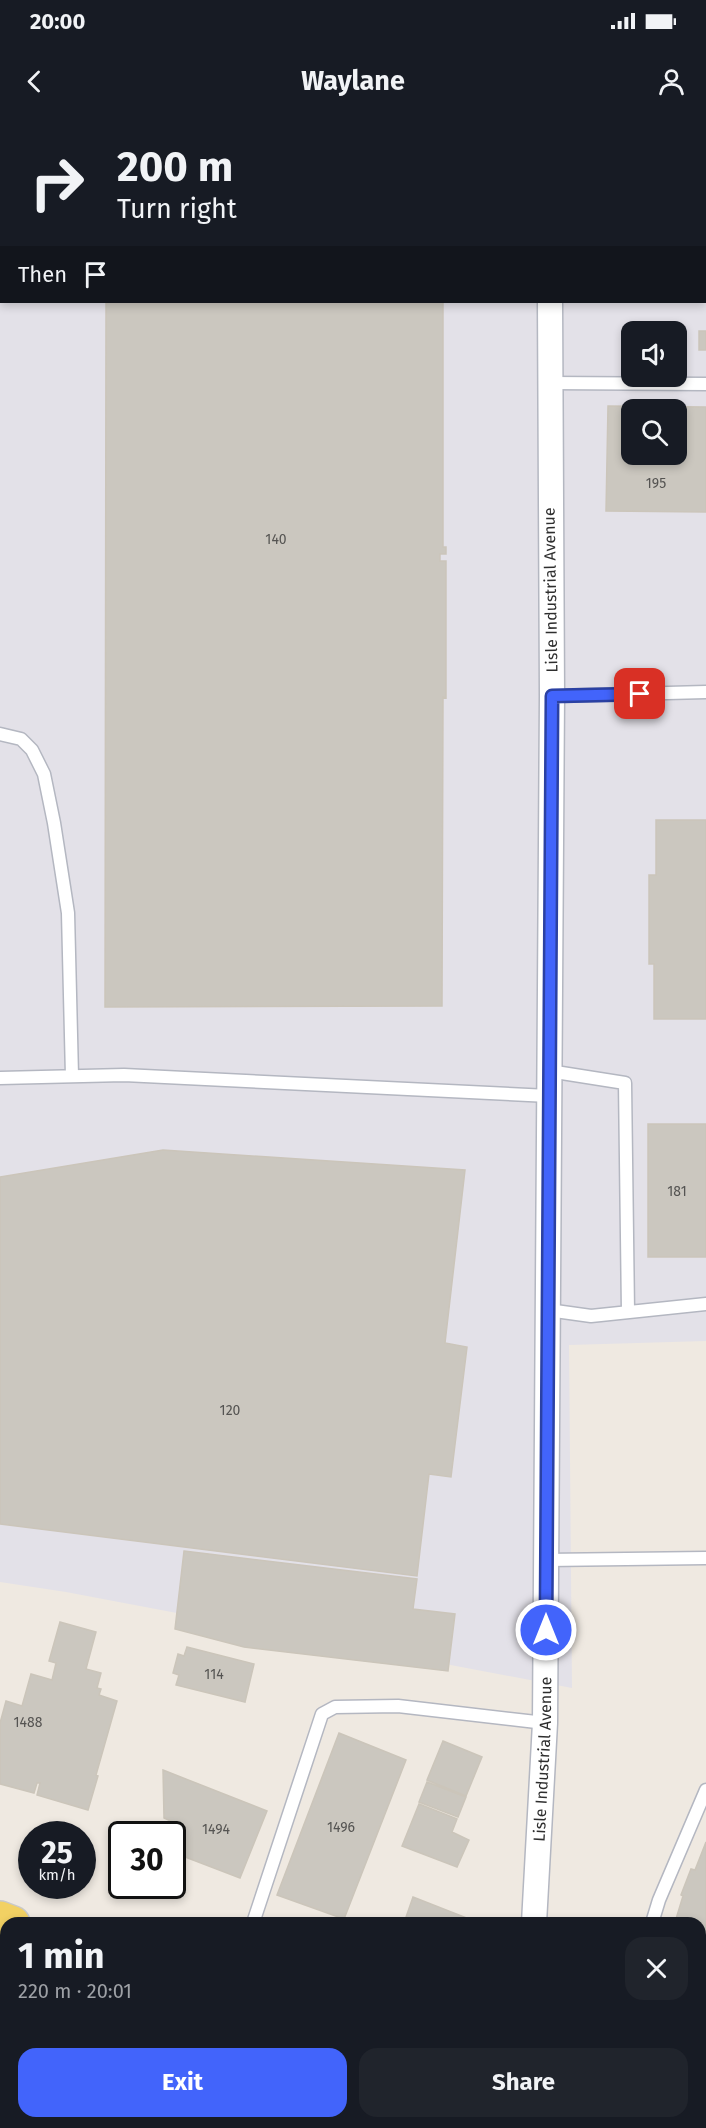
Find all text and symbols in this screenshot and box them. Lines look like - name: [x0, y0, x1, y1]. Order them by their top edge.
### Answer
- text: 20:00: [30, 8, 85, 35]
- icon: back: [18, 65, 51, 98]
- text: Waylane: [301, 65, 405, 97]
- icon: person: [655, 65, 688, 98]
- text: 200 m: [117, 142, 233, 192]
- icon: right: [18, 144, 96, 222]
- text: Turn right: [117, 193, 237, 225]
- icon: arrive: [79, 258, 112, 291]
- text: Then: [18, 261, 67, 288]
- map controls: [621, 321, 687, 465]
- button: sound: [621, 321, 687, 387]
- button: search: [621, 399, 687, 465]
- house number: 195: [646, 475, 666, 492]
- street label: Lisle Industrial Avenue: [540, 507, 561, 673]
- house number: 140: [265, 531, 287, 548]
- pin: [614, 668, 665, 719]
- icon: arrive: [623, 677, 656, 710]
- house number: 181: [667, 1183, 687, 1200]
- house number: 120: [220, 1402, 241, 1419]
- position arrow: [514, 1598, 578, 1662]
- house number: 114: [204, 1666, 224, 1683]
- street label: Lisle Industrial Avenue: [529, 1677, 555, 1842]
- house number: 1488: [14, 1714, 43, 1731]
- house number: 1496: [327, 1819, 355, 1836]
- speed limit sign: 30: [108, 1821, 186, 1899]
- house number: 1494: [202, 1821, 230, 1838]
- text: 25: [41, 1835, 73, 1871]
- text: km/h: [38, 1866, 76, 1884]
- text: 1 min: [18, 1934, 105, 1978]
- button: close: [625, 1937, 688, 2000]
- text: 220 m · 20:01: [18, 1979, 132, 2003]
- button: Exit: [18, 2048, 347, 2117]
- button: Share: [359, 2048, 688, 2117]

